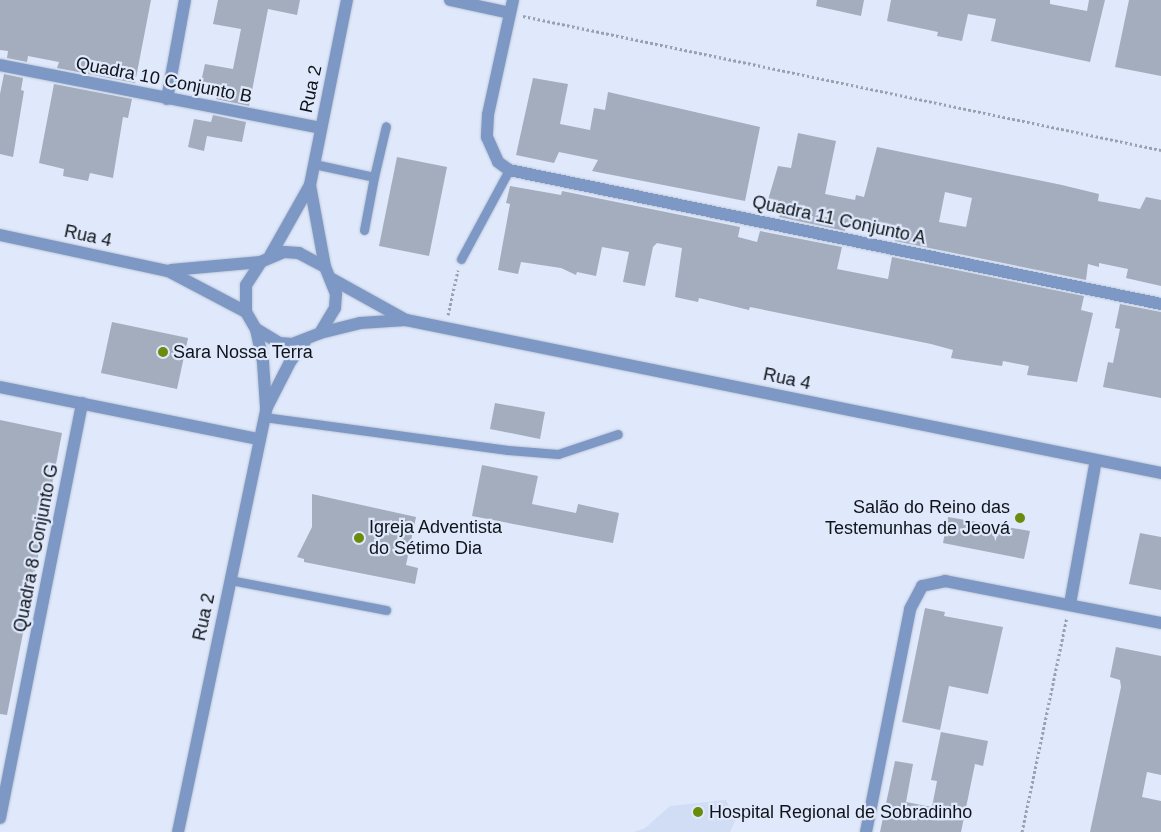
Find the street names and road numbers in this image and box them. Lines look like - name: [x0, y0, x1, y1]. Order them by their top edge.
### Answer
- street label: Quadra 10 Conjunto B: [74, 52, 254, 108]
- street label: Rua 2: [295, 63, 327, 115]
- street label: Quadra 11 Conjunto A: [750, 191, 928, 249]
- street label: Rua 4: [62, 220, 114, 252]
- street label: Rua 4: [761, 363, 813, 395]
- street label: Quadra 8 Conjunto G: [9, 462, 63, 634]
- street label: Rua 2: [188, 591, 220, 643]

